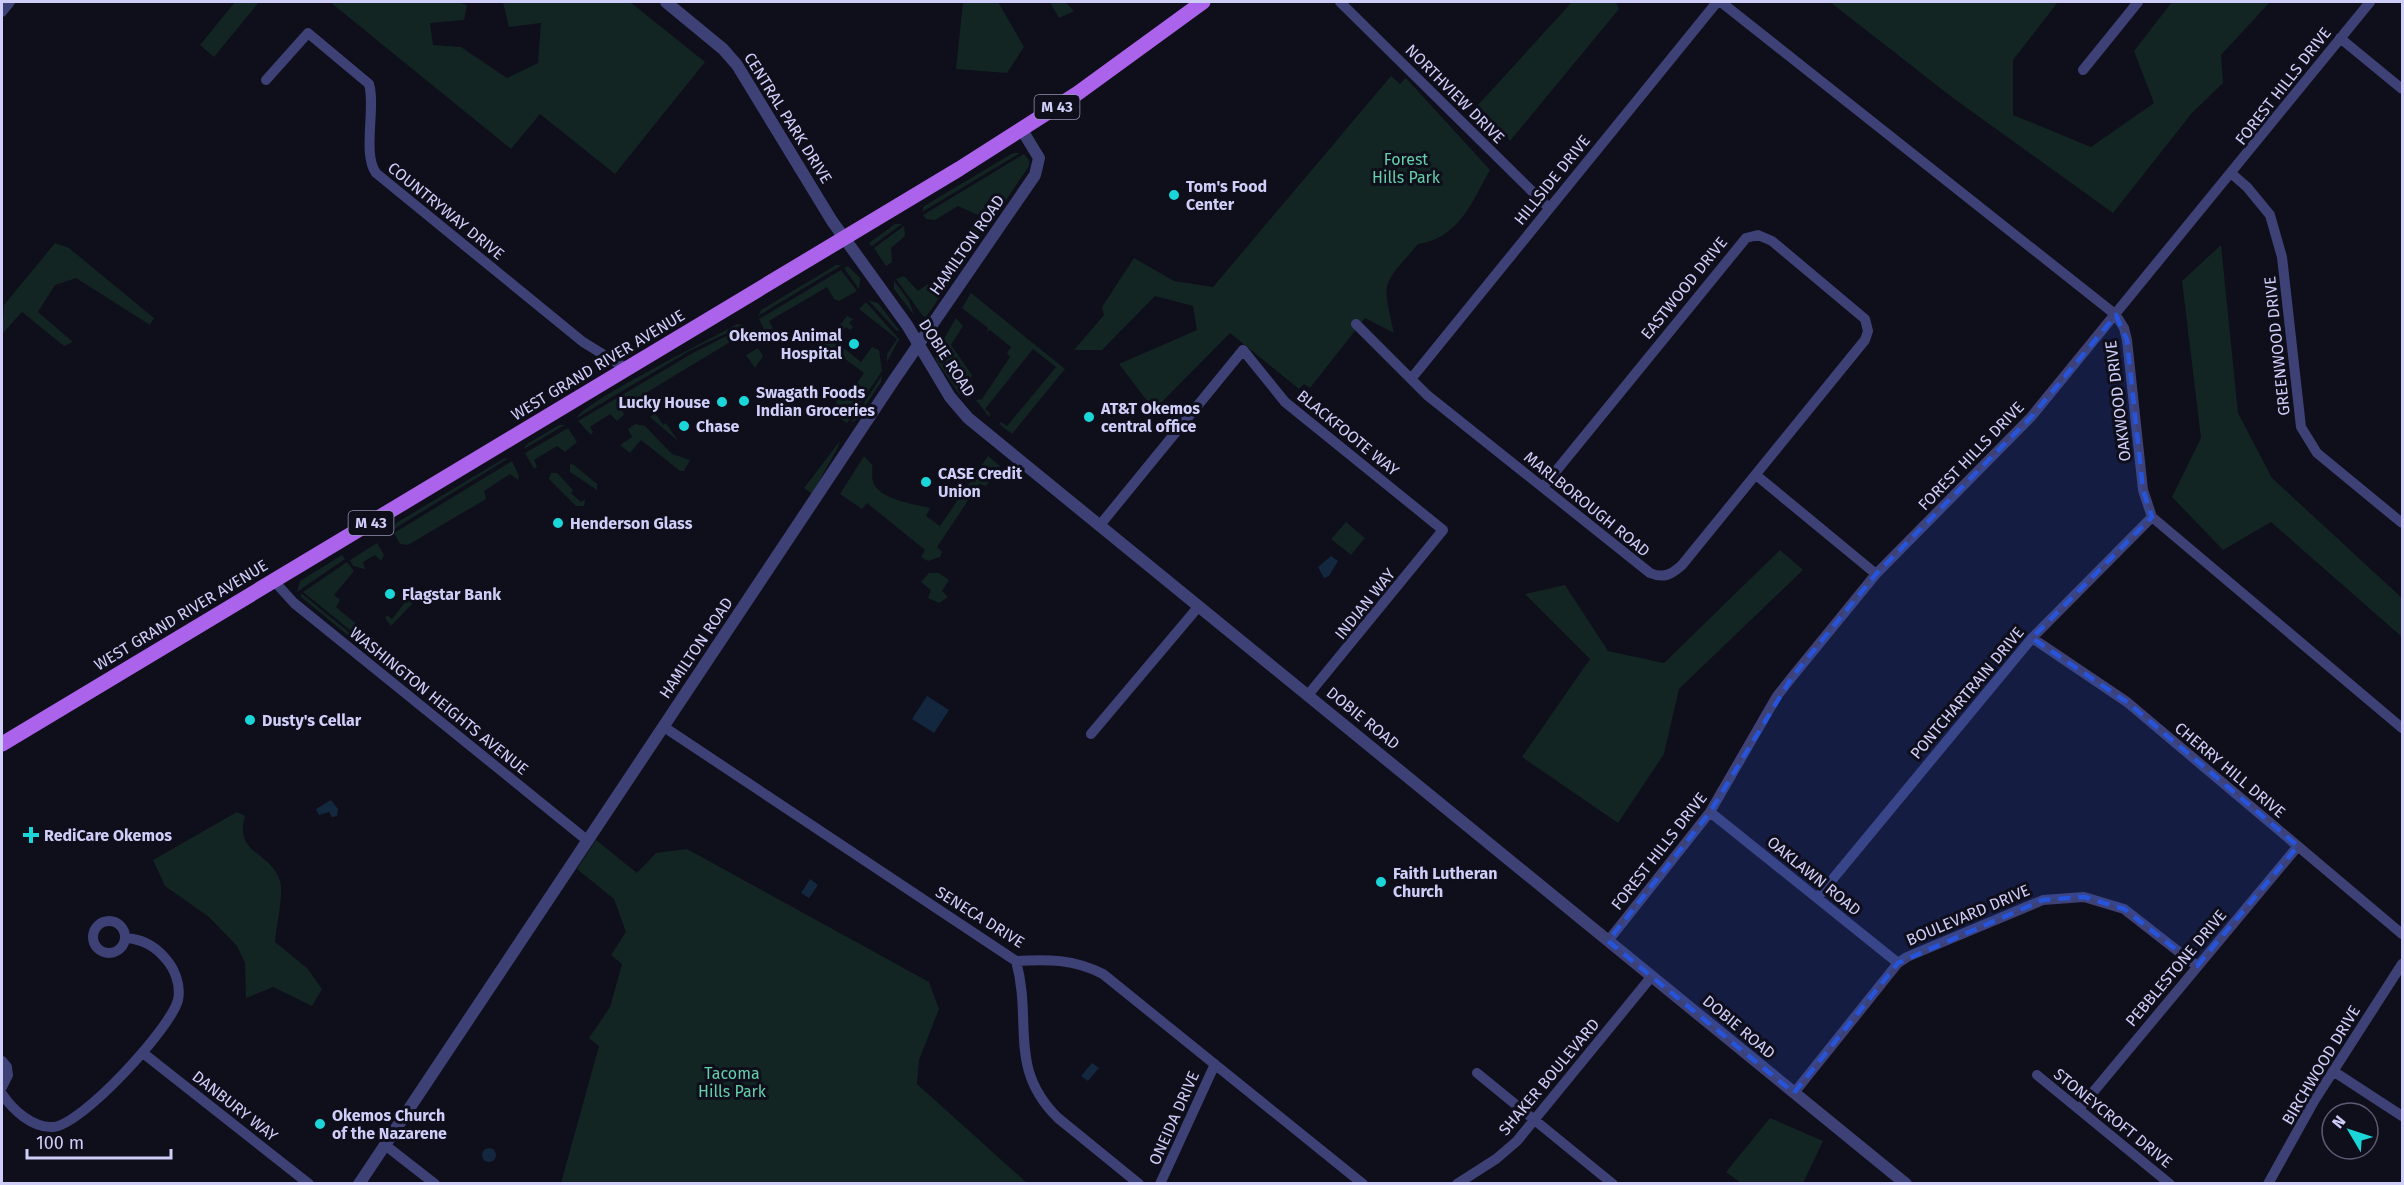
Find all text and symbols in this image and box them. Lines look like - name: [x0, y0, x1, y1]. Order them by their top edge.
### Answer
- street label: FOREST HILLS DRIVE: [2231, 23, 2335, 149]
- street label: NORTHVIEW DRIVE: [1402, 41, 1508, 147]
- street label: CENTRAL PARK DRIVE: [740, 49, 836, 187]
- road number: M 43: [1034, 95, 1080, 119]
- street label: HILLSIDE DRIVE: [1510, 131, 1594, 229]
- park label: Forest Hills Park: [1372, 150, 1441, 187]
- street label: COUNTRYWAY DRIVE: [384, 158, 508, 264]
- place label: Tom's Food Center: [1186, 177, 1267, 214]
- marker: Tom's Food Center: [1167, 188, 1181, 202]
- street label: HAMILTON ROAD: [925, 191, 1009, 299]
- street label: EASTWOOD DRIVE: [1637, 233, 1731, 343]
- street label: GREENWOOD DRIVE: [2260, 275, 2294, 417]
- street label: WEST GRAND RIVER AVENUE: [508, 306, 688, 424]
- street label: DOBIE ROAD: [915, 316, 979, 400]
- place label: Okemos Animal Hospital: [729, 326, 842, 363]
- marker: Okemos Animal Hospital: [847, 337, 861, 351]
- street label: OAKWOOD DRIVE: [2101, 340, 2135, 462]
- place label: Swagath Foods Indian Groceries: [756, 383, 875, 420]
- street label: BLACKFOOTE WAY: [1293, 386, 1403, 480]
- place label: Lucky House: [619, 393, 710, 412]
- marker: Swagath Foods Indian Groceries: [737, 394, 751, 408]
- marker: Lucky House: [715, 395, 729, 409]
- street label: FOREST HILLS DRIVE: [1914, 398, 2028, 514]
- place label: AT&T Okemos central office: [1100, 399, 1200, 436]
- marker: AT&T Okemos central office: [1082, 410, 1096, 424]
- place label: Chase: [696, 417, 740, 436]
- marker: Chase: [677, 419, 691, 433]
- street label: MARLBOROUGH ROAD: [1520, 447, 1654, 561]
- place label: CASE Credit Union: [938, 464, 1023, 501]
- marker: CASE Credit Union: [919, 475, 933, 489]
- road number: M 43: [348, 511, 394, 535]
- place label: Henderson Glass: [570, 514, 693, 533]
- marker: Henderson Glass: [551, 516, 565, 530]
- street label: WEST GRAND RIVER AVENUE: [91, 556, 271, 674]
- street label: INDIAN WAY: [1331, 565, 1399, 643]
- place label: Flagstar Bank: [402, 585, 501, 604]
- marker: Flagstar Bank: [383, 587, 397, 601]
- street label: HAMILTON ROAD: [655, 594, 737, 702]
- street label: WASHINGTON HEIGHTS AVENUE: [346, 623, 532, 779]
- street label: PONTCHARTRAIN DRIVE: [1906, 623, 2028, 763]
- street label: DOBIE ROAD: [1323, 683, 1403, 753]
- place label: Dusty's Cellar: [262, 711, 362, 730]
- marker: Dusty's Cellar: [243, 713, 257, 727]
- street label: CHERRY HILL DRIVE: [2171, 718, 2289, 822]
- street label: FOREST HILLS DRIVE: [1607, 788, 1711, 914]
- marker: RediCare Okemos: [22, 826, 40, 844]
- place label: RediCare Okemos: [44, 826, 172, 845]
- street label: OAKLAWN ROAD: [1763, 832, 1865, 920]
- place label: Faith Lutheran Church: [1393, 864, 1498, 901]
- marker: Faith Lutheran Church: [1374, 875, 1388, 889]
- street label: BOULEVARD DRIVE: [1903, 880, 2033, 950]
- street label: SENECA DRIVE: [932, 882, 1028, 952]
- street label: PEBBLESTONE DRIVE: [2122, 906, 2230, 1030]
- street label: DOBIE ROAD: [1699, 991, 1779, 1063]
- street label: BIRCHWOOD DRIVE: [2278, 1002, 2364, 1128]
- street label: SHAKER BOULEVARD: [1495, 1015, 1603, 1139]
- park label: Tacoma Hills Park: [698, 1064, 767, 1101]
- street label: STONEYCROFT DRIVE: [2050, 1064, 2176, 1172]
- street label: DANBURY WAY: [188, 1067, 282, 1145]
- street label: ONEIDA DRIVE: [1145, 1068, 1203, 1168]
- north arrow: [2320, 1101, 2380, 1161]
- place label: Okemos Church of the Nazarene: [332, 1106, 447, 1143]
- text: N: [2328, 1112, 2349, 1132]
- marker: Okemos Church of the Nazarene: [313, 1117, 327, 1131]
- scale bar: [27, 1122, 171, 1160]
- text: 100 m: [36, 1132, 84, 1154]

